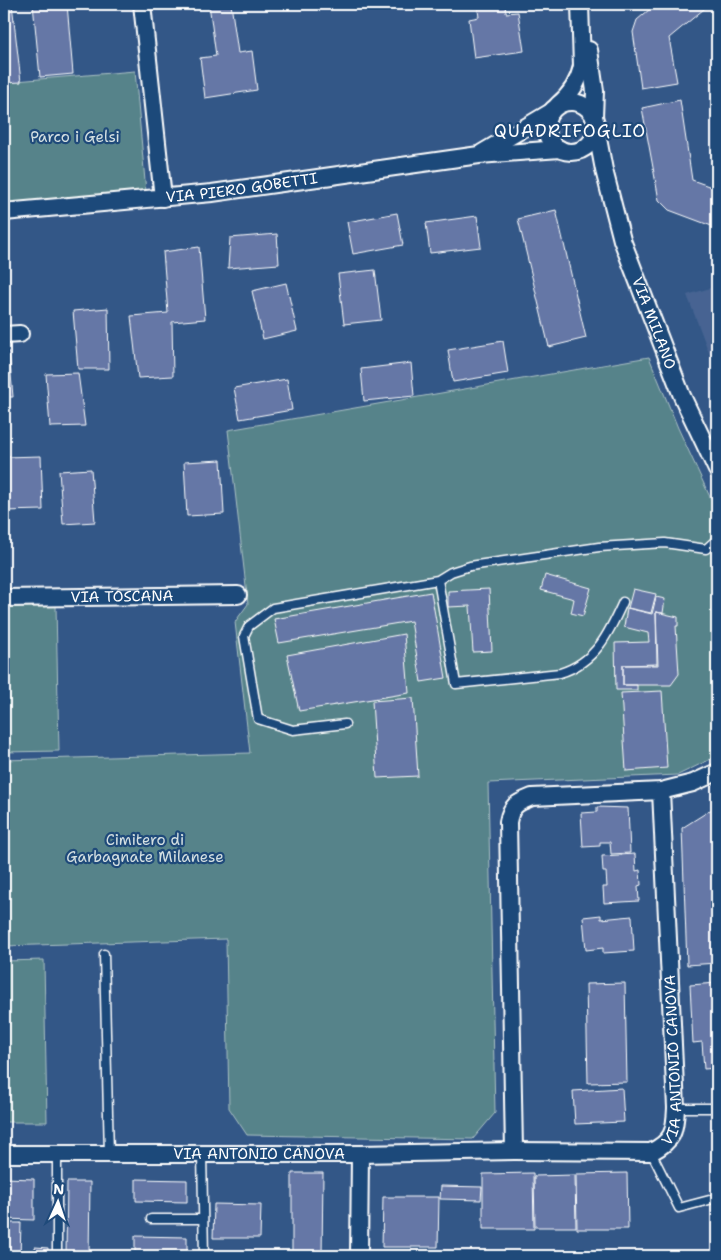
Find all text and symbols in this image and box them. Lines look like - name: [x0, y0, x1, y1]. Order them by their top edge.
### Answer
- district label: QUADRIFOGLIO: [494, 119, 646, 143]
- park label: Parco i Gelsi: [30, 127, 120, 147]
- street label: VIA PIERO GOBETTI: [165, 168, 319, 207]
- street label: VIA MILANO: [627, 274, 681, 372]
- street label: VIA TOSCANA: [70, 586, 174, 607]
- park label: Cimitero di Garbagnate Milanese: [66, 830, 224, 867]
- street label: VIA ANTONIO CANOVA: [657, 974, 686, 1150]
- street label: VIA ANTONIO CANOVA: [173, 1144, 345, 1164]
- north arrow: [32, 1178, 82, 1228]
- text: N: [53, 1180, 65, 1198]

